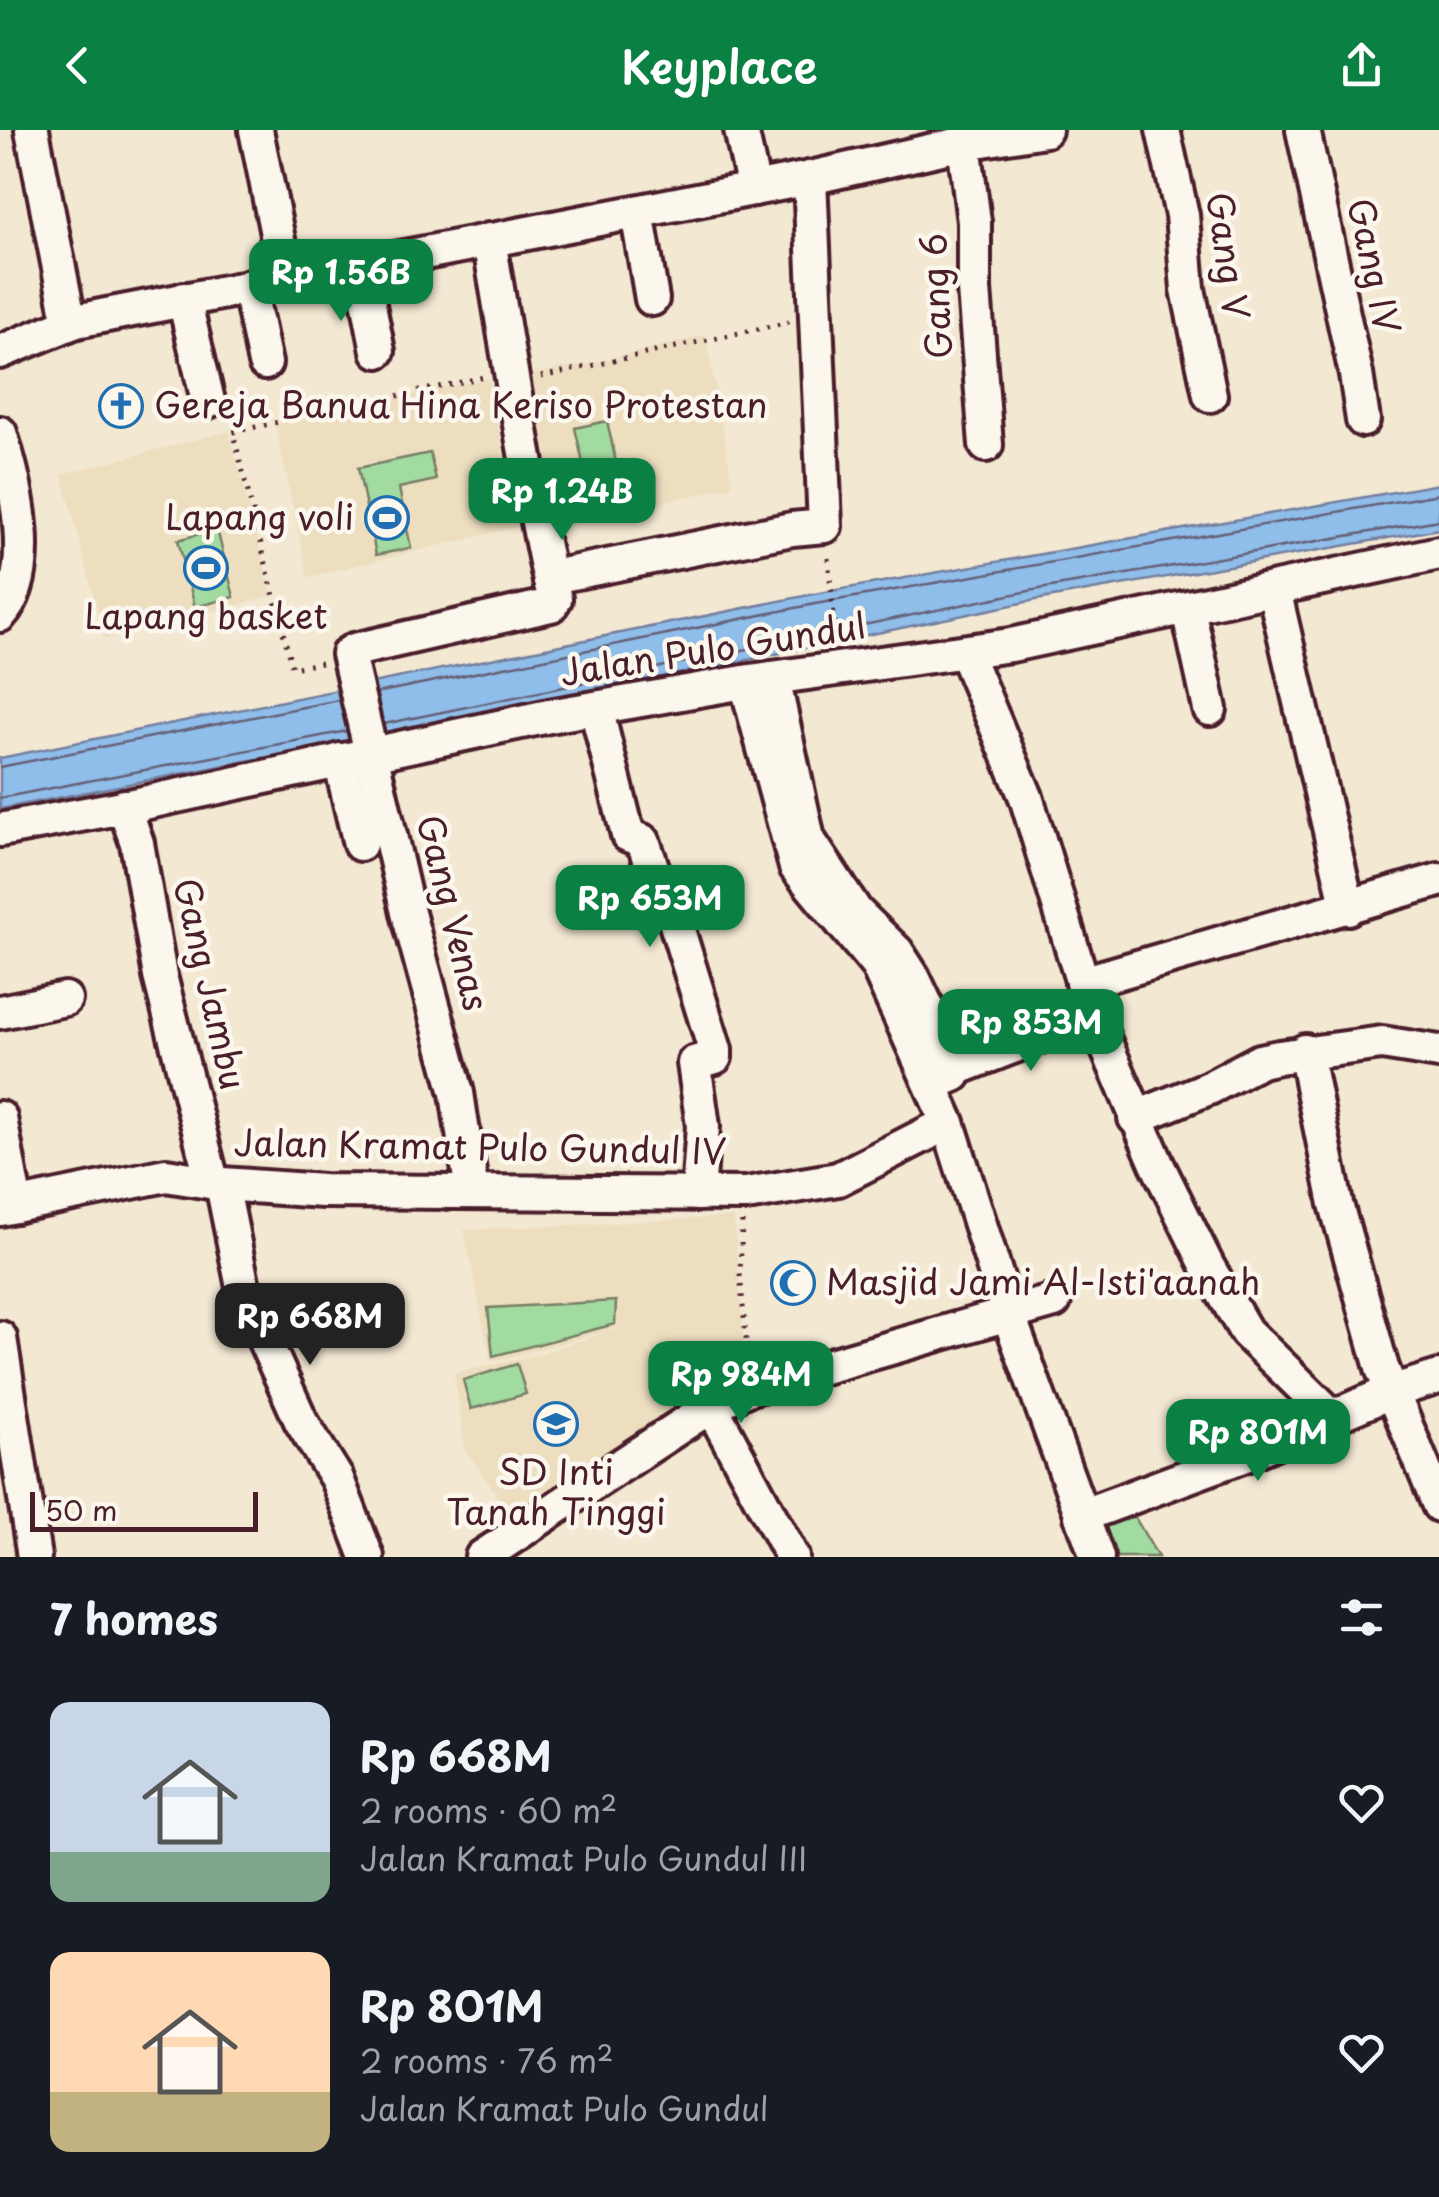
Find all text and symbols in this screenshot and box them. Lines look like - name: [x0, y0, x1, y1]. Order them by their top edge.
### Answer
- text: Keyplace: [621, 31, 818, 99]
- icon: back: [50, 38, 105, 93]
- icon: share: [1334, 38, 1389, 93]
- street label: Gang V: [1194, 189, 1265, 323]
- street label: Gang IV: [1335, 193, 1416, 338]
- street label: Gang 6: [905, 232, 964, 360]
- pin: Rp 1.56B: [238, 239, 444, 324]
- text: Rp 1.56B: [271, 247, 411, 295]
- place label: Gereja Banua Hina Keriso Protestan: [154, 377, 767, 430]
- church icon: Gereja Banua Hina Keriso Protestan: [98, 383, 144, 429]
- pin: Rp 1.24B: [459, 458, 665, 543]
- text: Rp 1.24B: [491, 466, 633, 514]
- place label: Lapang voli: [165, 489, 354, 542]
- sports icon: Lapang voli: [364, 495, 410, 541]
- sports icon: Lapang basket: [183, 545, 229, 591]
- place label: Lapang basket: [84, 588, 328, 641]
- street label: Jalan Pulo Gundul: [556, 597, 869, 698]
- street label: Gang Venas: [404, 809, 504, 1016]
- pin: Rp 653M: [558, 865, 742, 950]
- street label: Gang Jambu: [161, 873, 261, 1094]
- text: Rp 653M: [578, 873, 722, 921]
- pin: Rp 853M: [939, 989, 1123, 1074]
- text: Rp 853M: [960, 997, 1102, 1045]
- street label: Jalan Kramat Pulo Gundul IV: [233, 1115, 727, 1176]
- place label: Masjid Jami Al-Isti'aanah: [826, 1254, 1260, 1307]
- mosque icon: Masjid Jami Al-Isti'aanah: [770, 1260, 816, 1306]
- pin: Rp 668M: [218, 1283, 402, 1368]
- text: Rp 668M: [237, 1291, 383, 1339]
- pin: Rp 984M: [649, 1341, 833, 1426]
- text: Rp 984M: [670, 1349, 812, 1397]
- pin: Rp 801M: [1166, 1399, 1350, 1484]
- school or university icon: SD Inti Tanah Tinggi: [533, 1401, 579, 1447]
- text: Rp 801M: [1188, 1407, 1328, 1455]
- place label: SD Inti Tanah Tinggi: [446, 1444, 666, 1537]
- scale bar: [30, 1487, 258, 1532]
- text: 50 m: [45, 1488, 118, 1531]
- text: 7 homes: [50, 1586, 218, 1649]
- icon: filters: [1334, 1590, 1389, 1645]
- text: Rp 668M: [360, 1723, 552, 1786]
- icon: home: [130, 1742, 250, 1862]
- icon: heart: [1334, 1775, 1389, 1830]
- text: 2 rooms · 60 m²: [360, 1786, 617, 1834]
- text: Jalan Kramat Pulo Gundul III: [360, 1834, 807, 1882]
- text: Rp 801M: [360, 1973, 544, 2036]
- icon: home: [130, 1992, 250, 2112]
- icon: heart: [1334, 2025, 1389, 2080]
- text: 2 rooms · 76 m²: [360, 2036, 614, 2084]
- text: Jalan Kramat Pulo Gundul: [360, 2084, 768, 2132]

